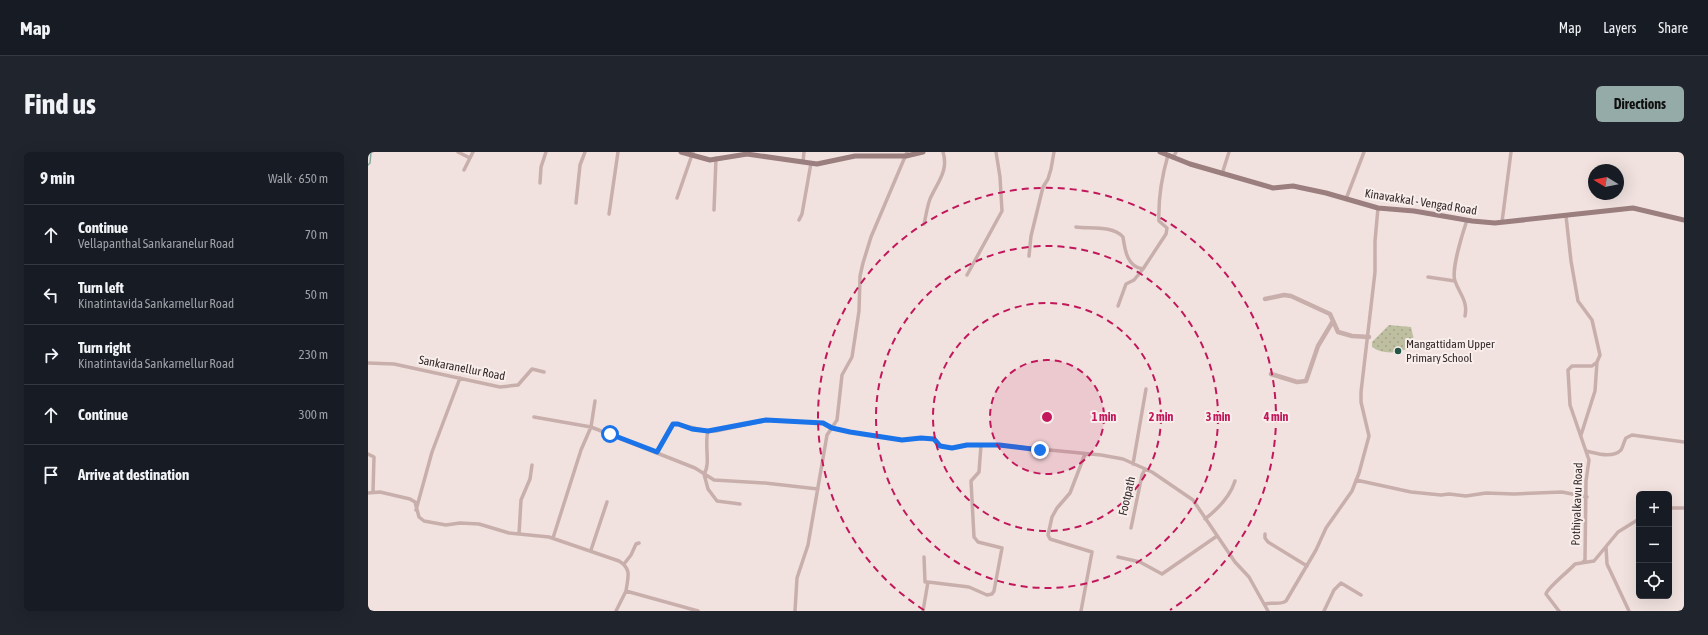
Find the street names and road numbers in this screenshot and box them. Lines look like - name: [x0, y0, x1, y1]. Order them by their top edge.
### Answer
- street label: Kinavakkal - Vengad Road: [1364, 186, 1478, 218]
- street label: Sankaranellur Road: [418, 353, 506, 383]
- street label: Pothiyalkavu Road: [1569, 462, 1585, 546]
- street label: Footpath: [1116, 475, 1138, 517]

